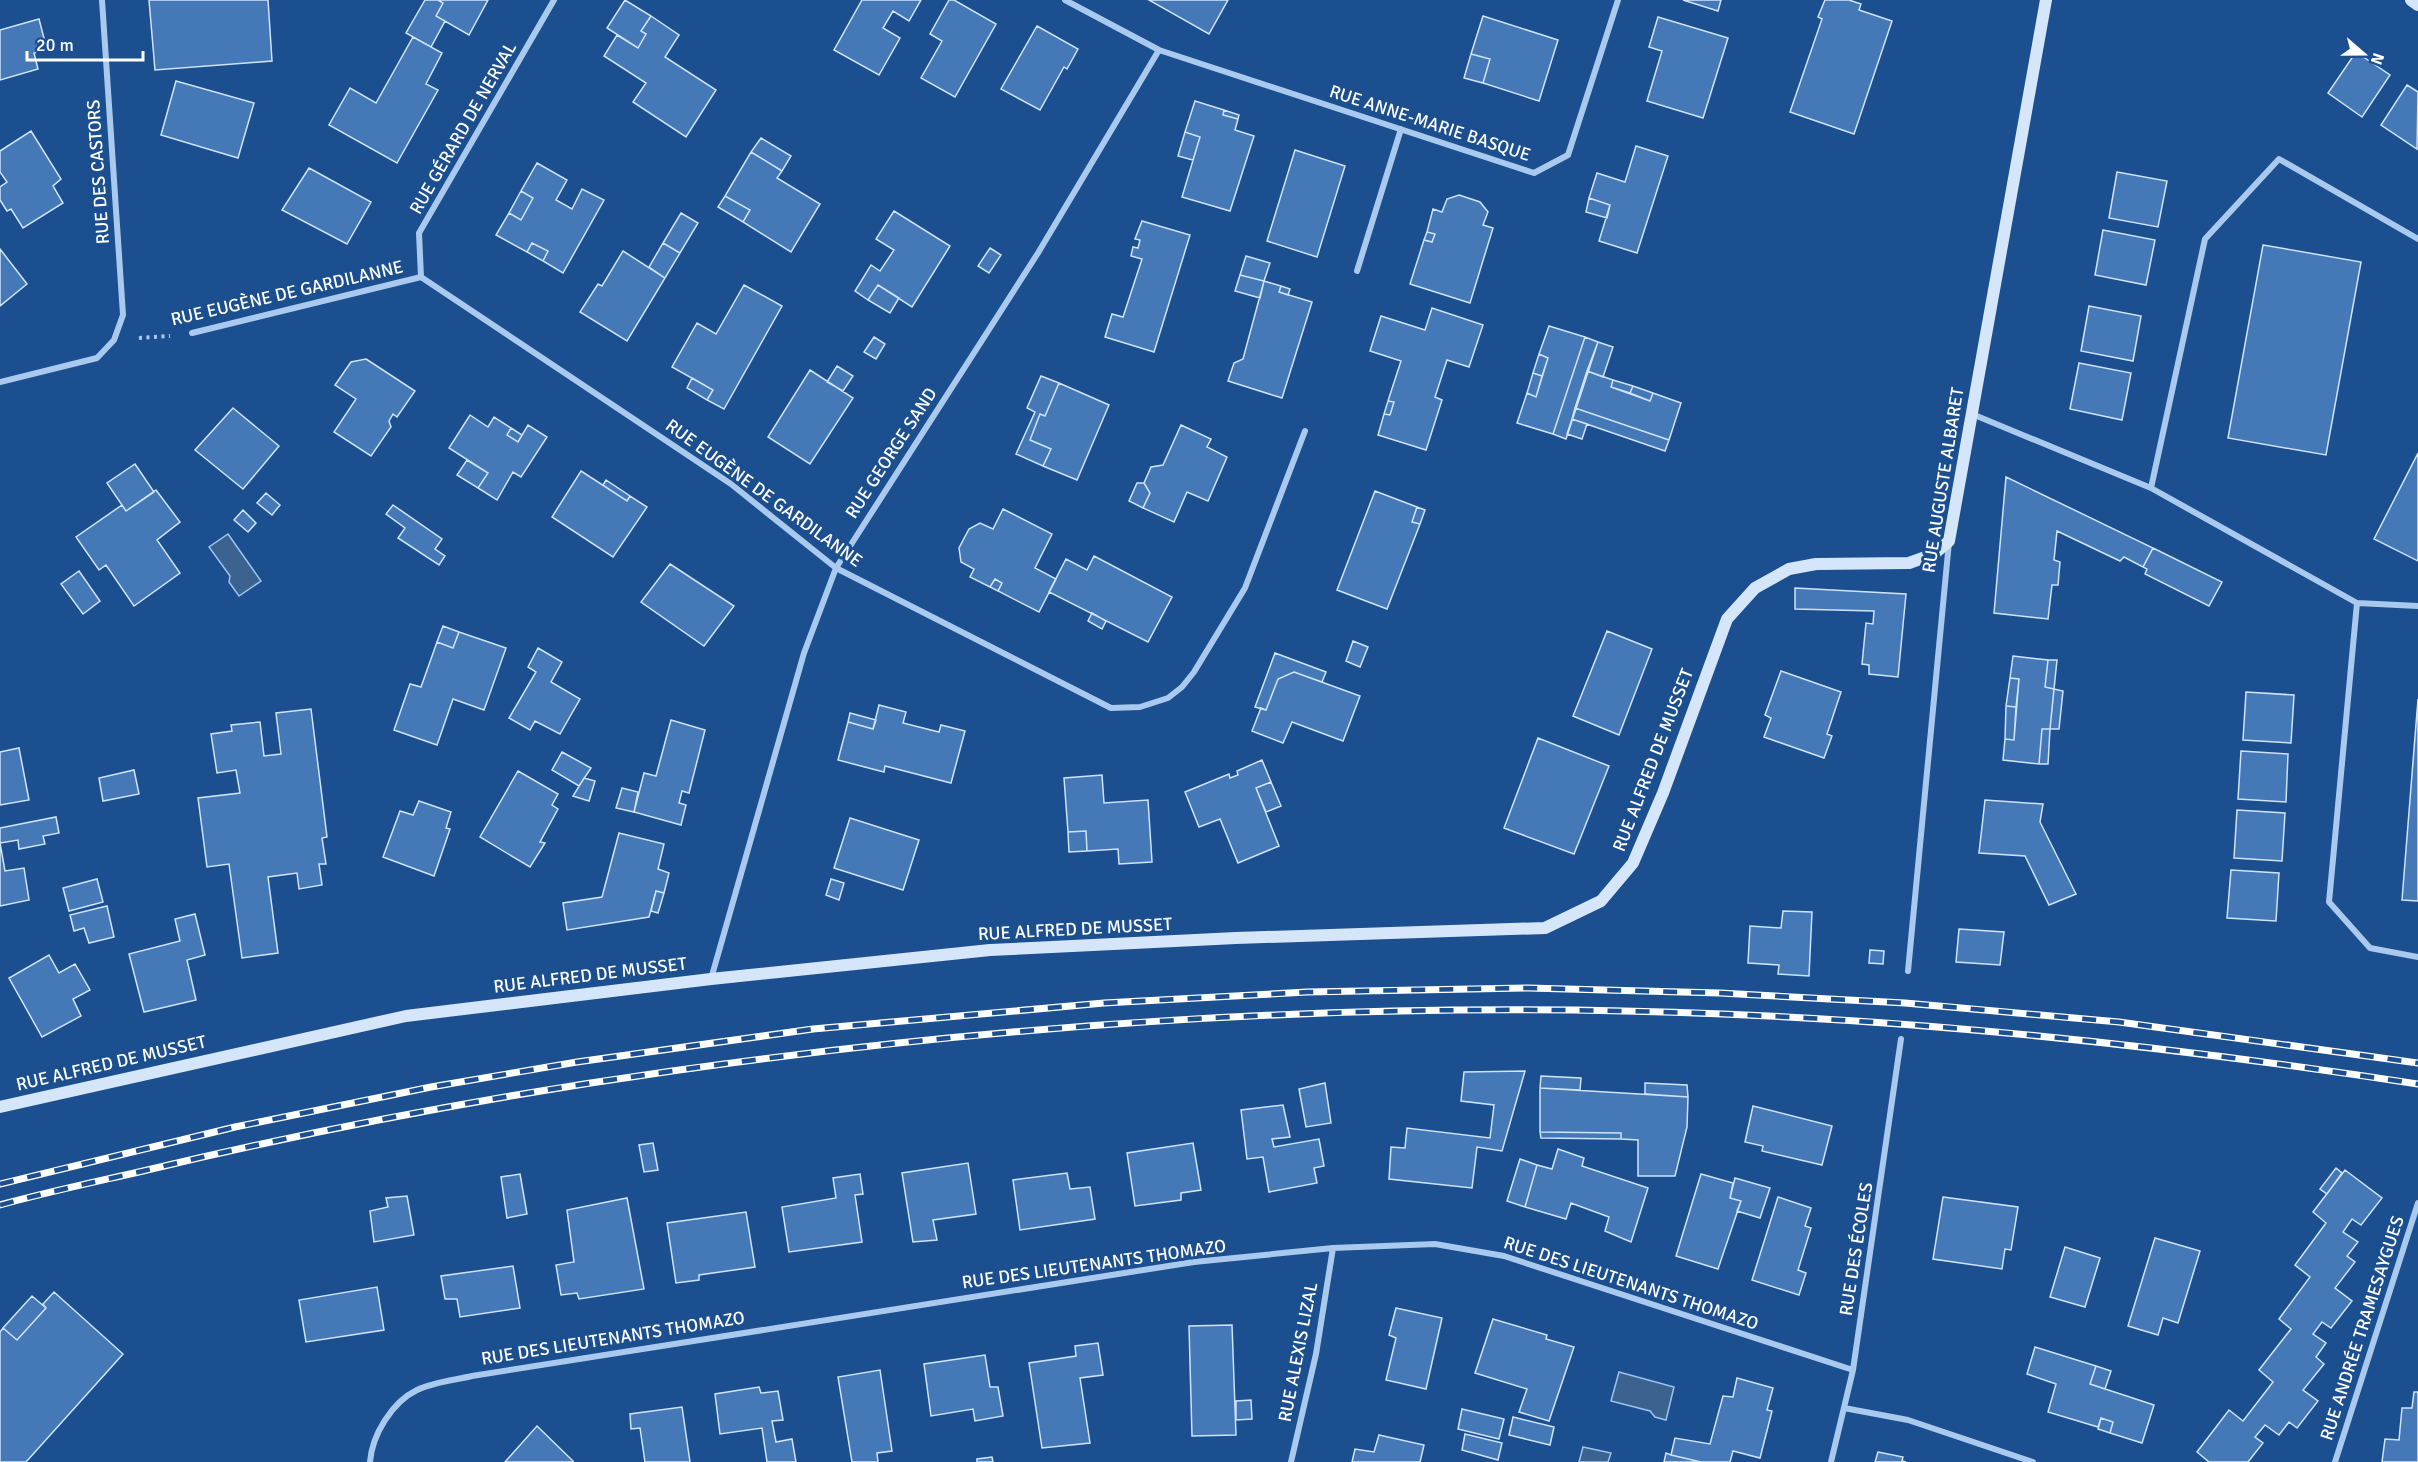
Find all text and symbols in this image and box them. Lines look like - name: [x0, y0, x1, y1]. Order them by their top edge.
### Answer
- scale bar: [27, 24, 142, 62]
- north arrow: [2334, 24, 2394, 84]
- text: 20 m: [36, 34, 74, 56]
- street label: RUE GÉRARD DE NERVAL: [405, 38, 521, 218]
- text: N: [2366, 50, 2388, 67]
- street label: RUE ANNE-MARIE BASQUE: [1327, 80, 1533, 166]
- street label: RUE DES CASTORS: [82, 99, 114, 245]
- street label: RUE EUGÈNE DE GARDILANNE: [169, 256, 405, 330]
- street label: RUE GEORGE SAND: [841, 384, 941, 522]
- street label: RUE AUGUSTE ALBARET: [1917, 386, 1969, 574]
- street label: RUE EUGÈNE DE GARDILANNE: [661, 414, 867, 572]
- street label: RUE ALFRED DE MUSSET: [1608, 665, 1698, 855]
- street label: RUE ALFRED DE MUSSET: [977, 913, 1173, 945]
- street label: RUE ALFRED DE MUSSET: [492, 952, 688, 998]
- street label: RUE ALFRED DE MUSSET: [14, 1030, 208, 1096]
- street label: RUE DES ÉCOLES: [1835, 1181, 1877, 1317]
- street label: RUE ANDRÉE TRAMESAYGUES: [2315, 1213, 2409, 1443]
- street label: RUE DES LIEUTENANTS THOMAZO: [1501, 1231, 1761, 1335]
- street label: RUE DES LIEUTENANTS THOMAZO: [960, 1235, 1228, 1293]
- street label: RUE ALEXIS LIZAL: [1274, 1280, 1322, 1424]
- street label: RUE DES LIEUTENANTS THOMAZO: [480, 1306, 746, 1370]

